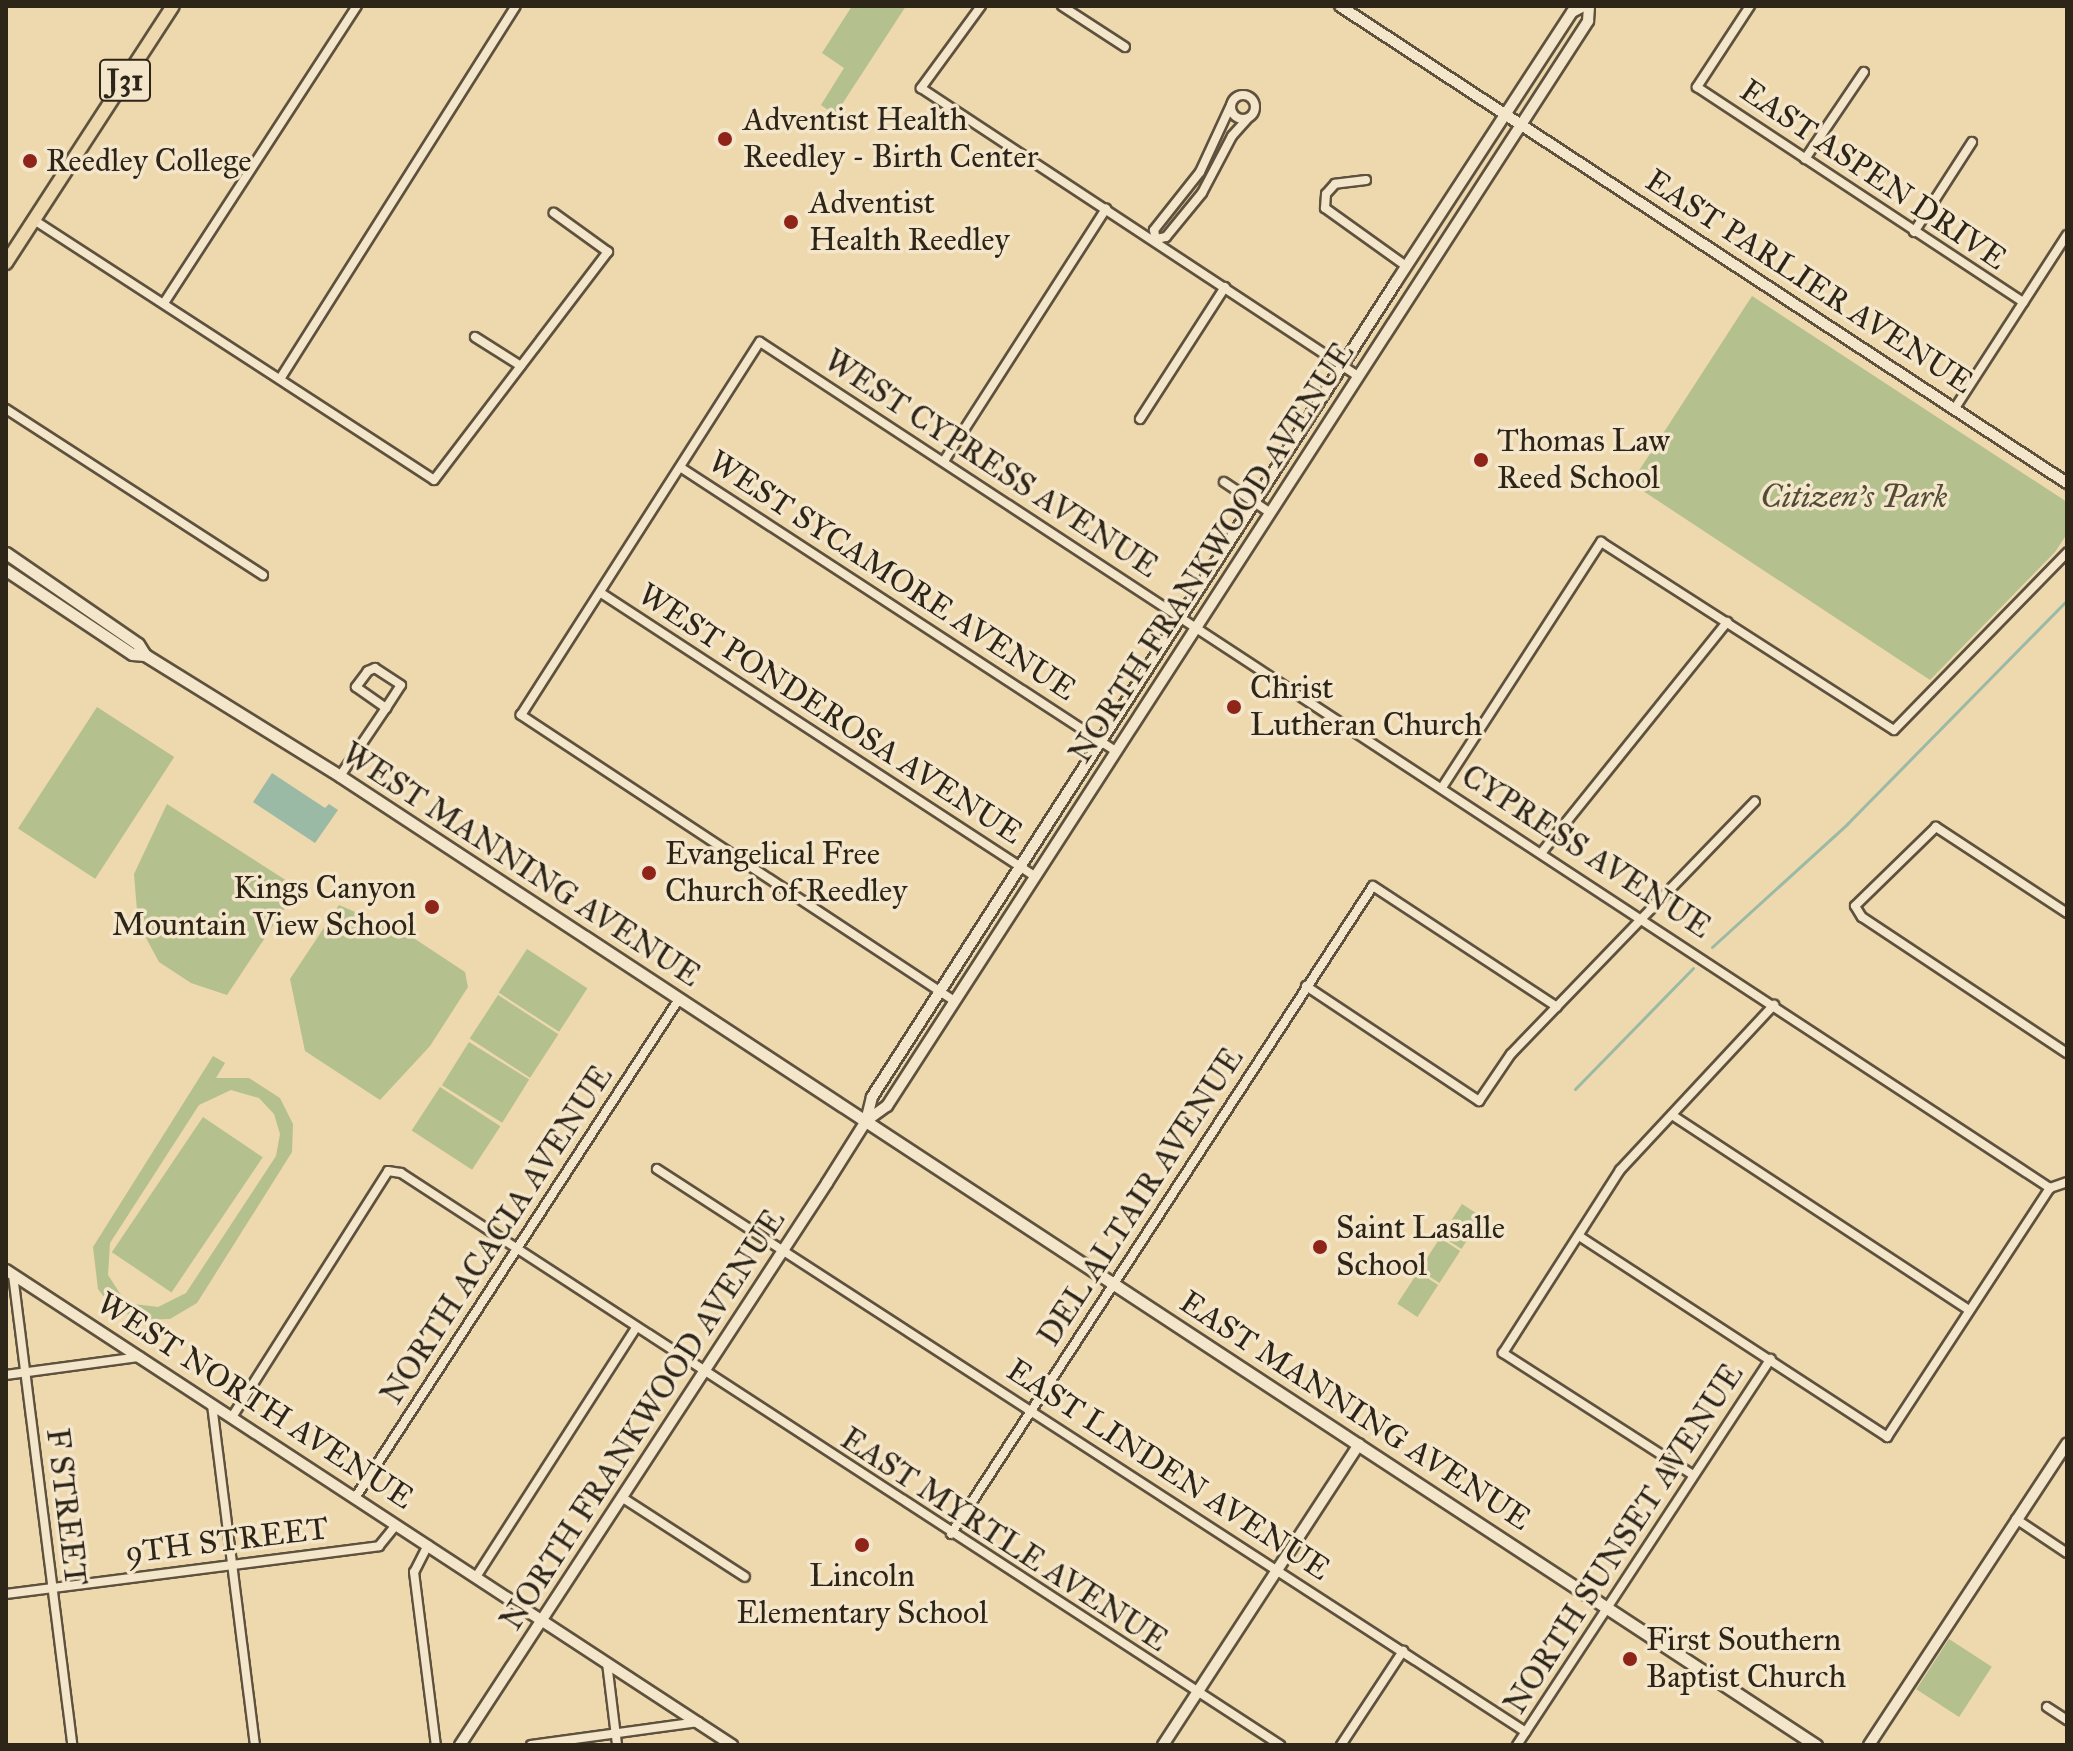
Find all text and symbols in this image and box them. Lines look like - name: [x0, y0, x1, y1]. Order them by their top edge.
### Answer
- road number: J31: [99, 54, 151, 106]
- street label: EAST ASPEN DRIVE: [1732, 72, 2014, 278]
- place label: Adventist Health Reedley - Birth Center: [743, 102, 1038, 177]
- marker: Adventist Health Reedley - Birth Center: [714, 128, 736, 150]
- place label: Reedley College: [46, 142, 251, 180]
- marker: Reedley College: [21, 152, 39, 170]
- street label: EAST PARLIER AVENUE: [1638, 162, 1980, 402]
- place label: Adventist Health Reedley: [809, 185, 1009, 260]
- marker: Adventist Health Reedley: [780, 211, 802, 233]
- street label: NORTH FRANKWOOD AVENUE: [1061, 335, 1363, 771]
- street label: WEST CYPRESS AVENUE: [817, 342, 1165, 586]
- place label: Thomas Law Reed School: [1497, 423, 1670, 498]
- street label: WEST SYCAMORE AVENUE: [701, 443, 1083, 709]
- marker: Thomas Law Reed School: [1472, 451, 1490, 469]
- park label: Citizen's Park: [1761, 478, 1947, 516]
- street label: WEST PONDEROSA AVENUE: [631, 575, 1029, 853]
- place label: Christ Lutheran Church: [1250, 670, 1482, 745]
- marker: Christ Lutheran Church: [1225, 698, 1243, 716]
- street label: WEST MANNING AVENUE: [335, 735, 707, 995]
- street label: CYPRESS AVENUE: [1454, 757, 1718, 947]
- place label: Evangelical Free Church of Reedley: [665, 836, 907, 911]
- marker: Evangelical Free Church of Reedley: [640, 864, 658, 882]
- place label: Kings Canyon Mountain View School: [112, 870, 416, 945]
- marker: Kings Canyon Mountain View School: [423, 898, 441, 916]
- street label: DEL ALTAIR AVENUE: [1030, 1041, 1252, 1353]
- street label: NORTH ACACIA AVENUE: [373, 1058, 621, 1412]
- street label: NORTH FRANKWOOD AVENUE: [492, 1202, 794, 1638]
- place label: Saint Lasalle School: [1336, 1210, 1505, 1285]
- marker: Saint Lasalle School: [1311, 1238, 1329, 1256]
- street label: EAST MANNING AVENUE: [1172, 1283, 1538, 1539]
- street label: WEST NORTH AVENUE: [90, 1284, 420, 1518]
- street label: EAST LINDEN AVENUE: [999, 1351, 1337, 1589]
- street label: NORTH SUNSET AVENUE: [1496, 1357, 1752, 1721]
- street label: EAST MYRTLE AVENUE: [833, 1420, 1175, 1660]
- street label: F STREET: [37, 1426, 95, 1588]
- street label: 9TH STREET: [123, 1509, 331, 1573]
- marker: Lincoln Elementary School: [853, 1536, 871, 1554]
- place label: Lincoln Elementary School: [736, 1558, 988, 1633]
- place label: First Southern Baptist Church: [1646, 1622, 1846, 1697]
- marker: First Southern Baptist Church: [1621, 1650, 1639, 1668]

